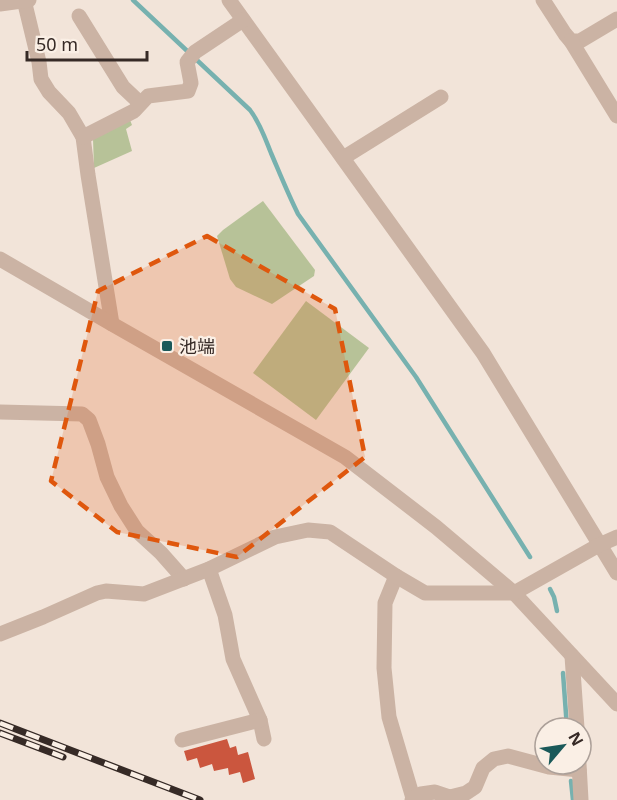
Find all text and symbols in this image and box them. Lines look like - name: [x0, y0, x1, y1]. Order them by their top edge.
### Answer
- scale bar: [27, 24, 147, 62]
- text: 50 m: [36, 32, 78, 56]
- place label: 池端: [179, 334, 215, 358]
- marker: 池端: [160, 339, 174, 353]
- north arrow: [533, 716, 593, 776]
- text: N: [563, 728, 589, 750]

